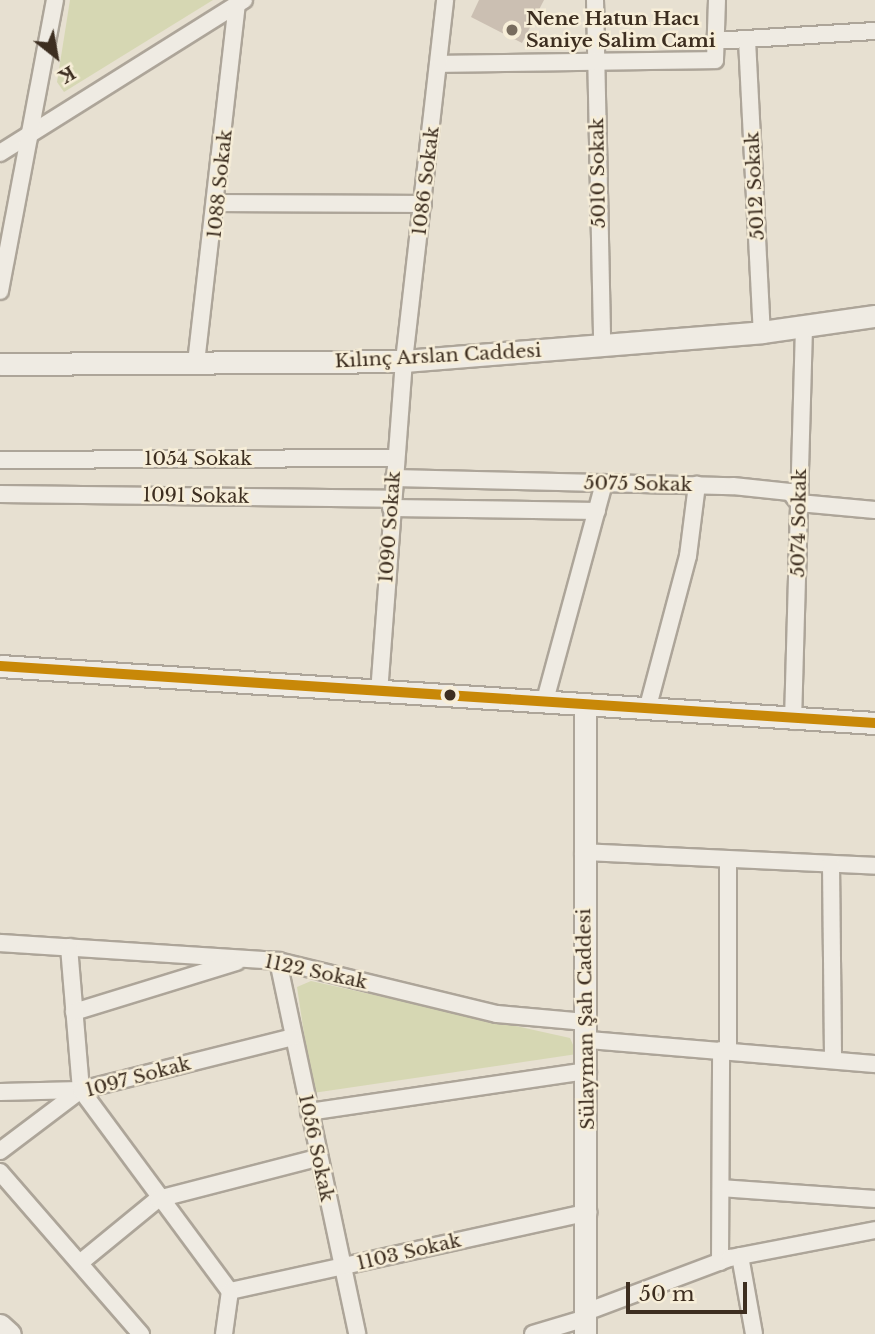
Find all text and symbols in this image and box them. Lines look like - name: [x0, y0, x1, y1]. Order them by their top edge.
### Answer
- place label: Nene Hatun Hacı Saniye Salim Cami: [526, 8, 716, 52]
- north arrow: [21, 21, 91, 91]
- marker: Nene Hatun Hacı Saniye Salim Cami: [504, 22, 520, 38]
- text: K: [54, 61, 80, 88]
- street label: 5010 Sokak: [586, 118, 610, 228]
- street label: 1086 Sokak: [408, 125, 444, 237]
- street label: 1088 Sokak: [203, 129, 237, 239]
- street label: 5012 Sokak: [741, 131, 769, 241]
- street label: Kılınç Arslan Caddesi: [334, 339, 542, 373]
- street label: 1054 Sokak: [144, 448, 252, 470]
- street label: 5074 Sokak: [787, 468, 811, 578]
- street label: 1090 Sokak: [375, 470, 405, 584]
- street label: 5075 Sokak: [584, 472, 692, 496]
- street label: 1091 Sokak: [142, 484, 250, 508]
- unlabelled marker: [443, 688, 457, 702]
- street label: Sülayman Şah Caddesi: [573, 908, 599, 1130]
- street label: 1122 Sokak: [263, 950, 369, 994]
- street label: 1097 Sokak: [83, 1052, 193, 1102]
- street label: 1056 Sokak: [294, 1092, 338, 1204]
- street label: 1103 Sokak: [355, 1229, 463, 1275]
- scale bar: [630, 1268, 751, 1312]
- text: 50 m: [639, 1281, 694, 1307]

